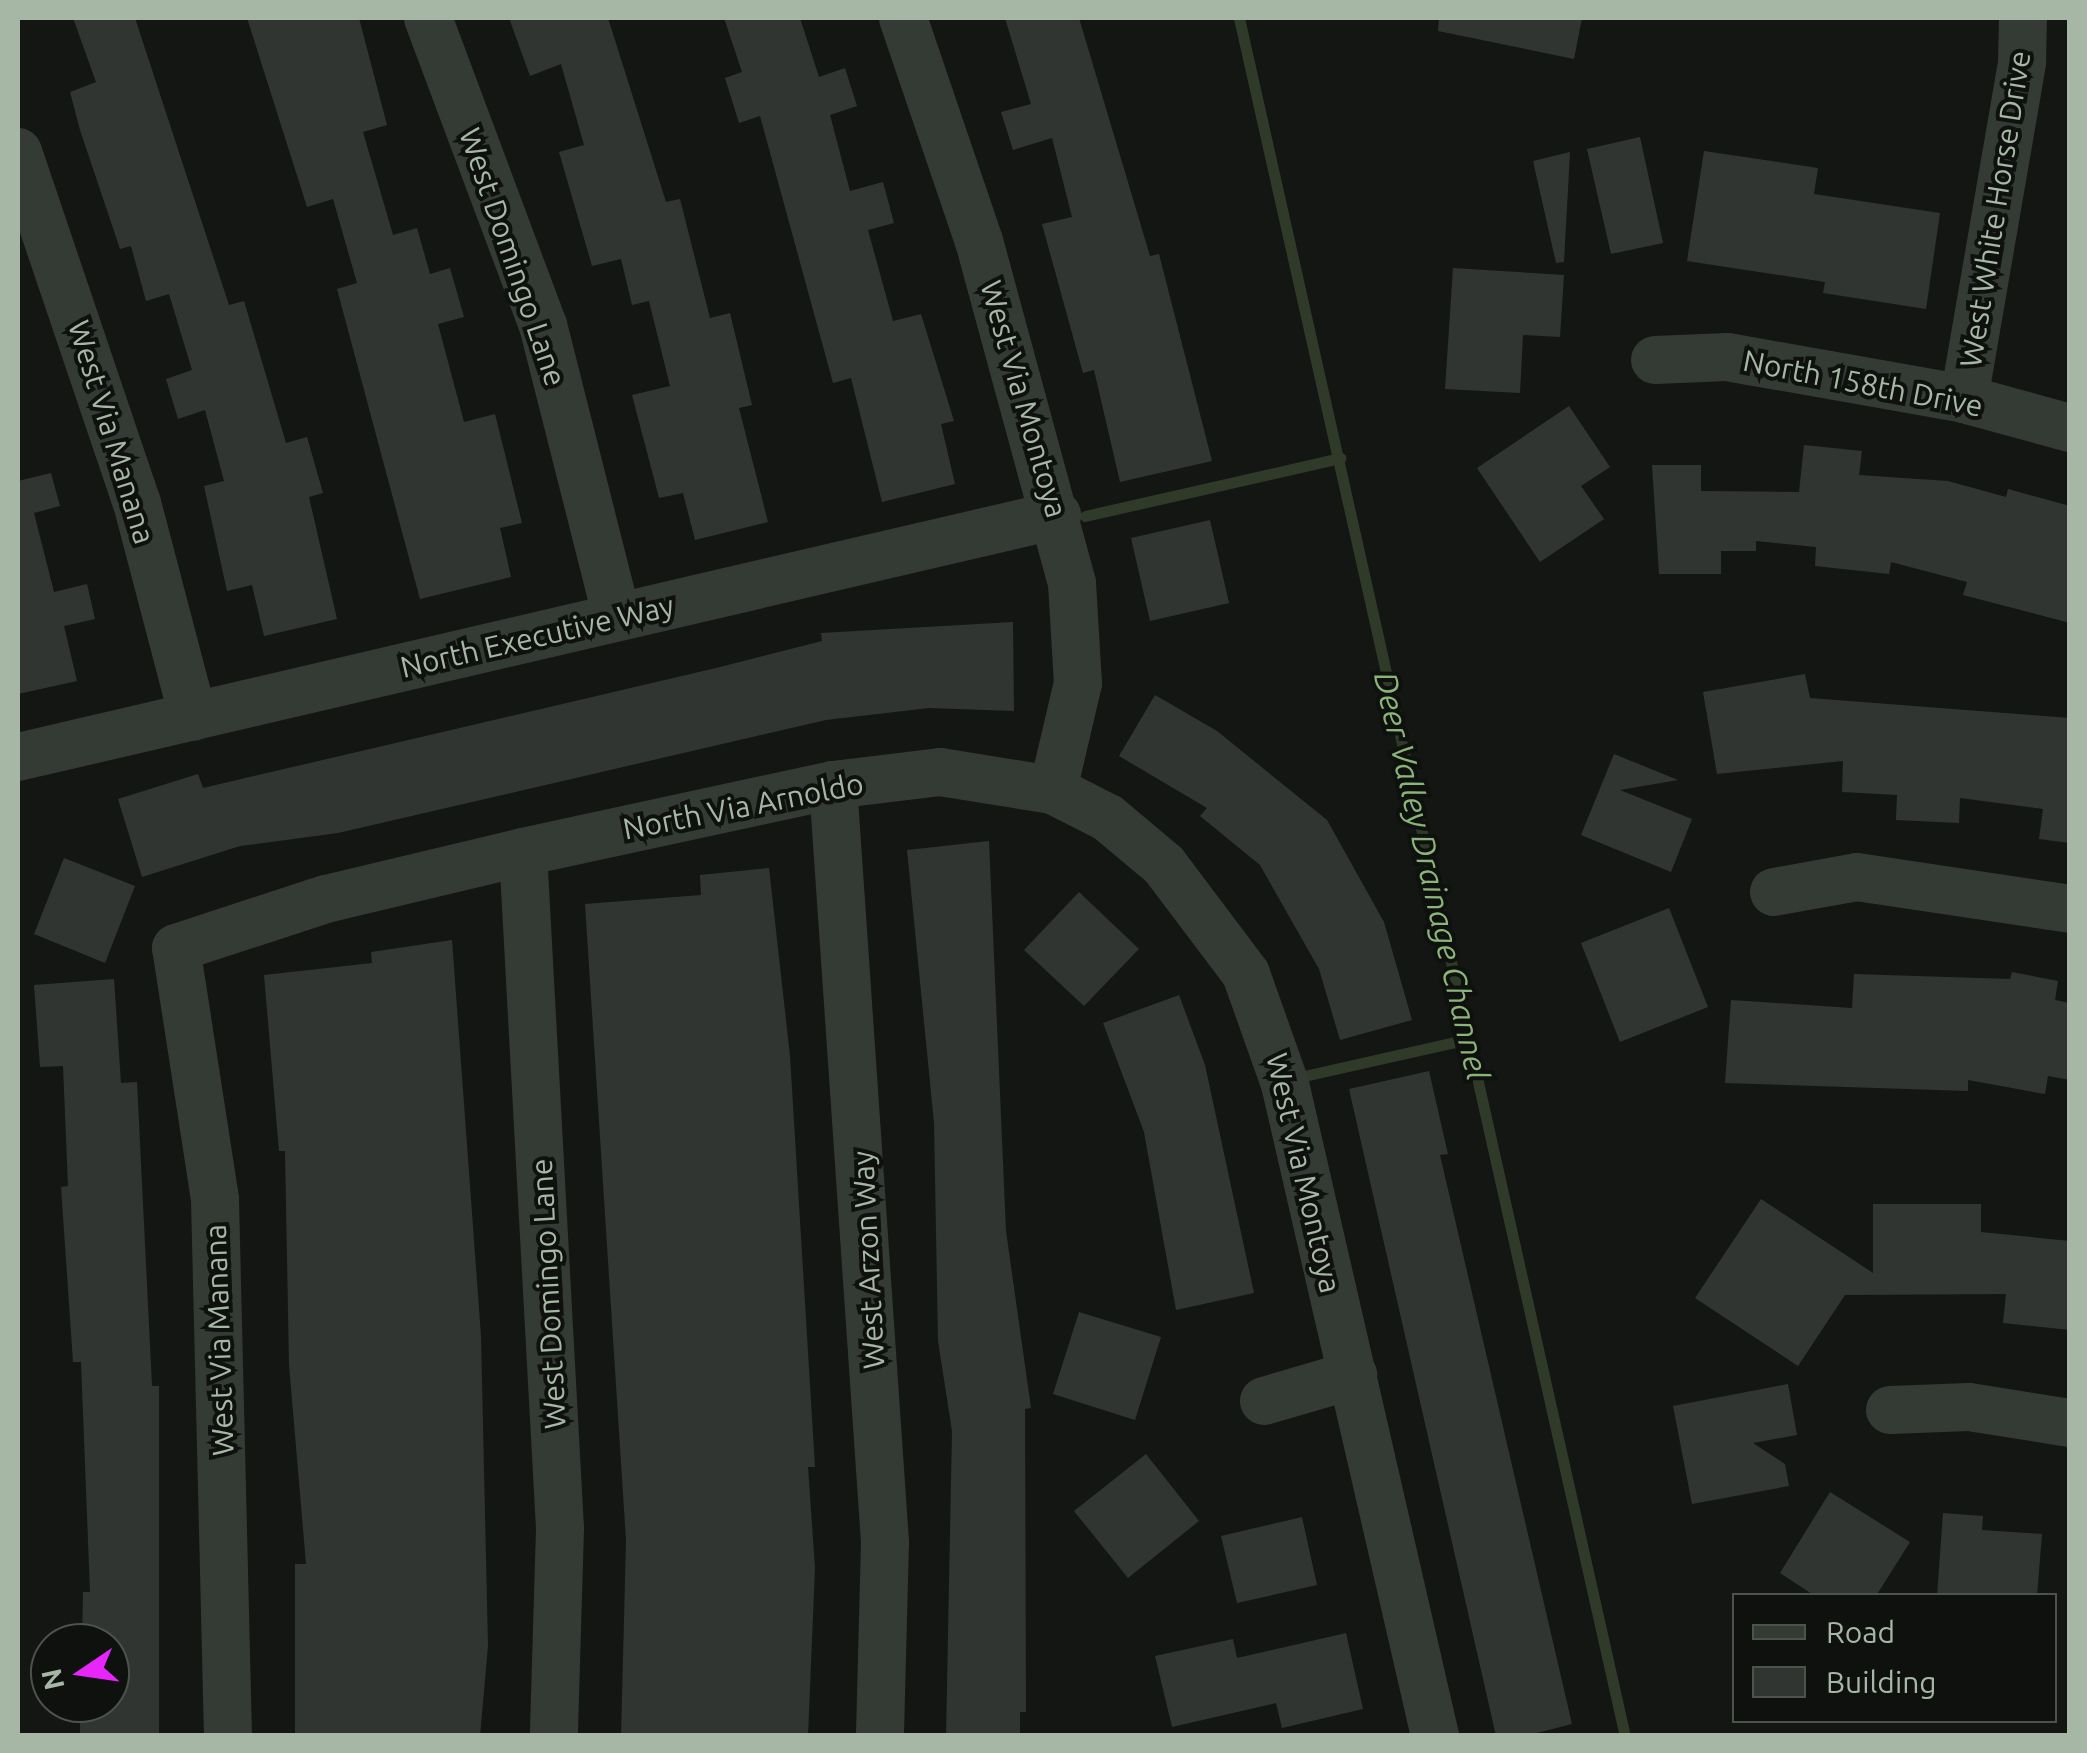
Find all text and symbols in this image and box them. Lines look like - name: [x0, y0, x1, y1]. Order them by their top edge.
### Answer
- street label: West White Horse Drive: [1952, 48, 2038, 370]
- street label: West Domingo Lane: [452, 123, 574, 391]
- street label: West Via Montoya: [973, 276, 1075, 522]
- street label: West Via Manana: [61, 316, 163, 548]
- street label: North 158th Drive: [1740, 342, 1986, 424]
- street label: North Executive Way: [397, 587, 677, 685]
- water label: Deer Valley Drainage Channel: [1366, 668, 1498, 1084]
- street label: North Via Arnoldo: [620, 765, 866, 847]
- street label: West Via Montoya: [1259, 1050, 1349, 1296]
- street label: West Arzon Way: [844, 1150, 892, 1370]
- street label: West Domingo Lane: [523, 1158, 573, 1430]
- street label: West Via Manana: [197, 1224, 241, 1456]
- legend: [1732, 1593, 2057, 1723]
- text: Road: [1826, 1615, 1895, 1649]
- north arrow: [30, 1623, 130, 1723]
- text: Building: [1826, 1665, 1937, 1699]
- text: N: [35, 1666, 70, 1693]

